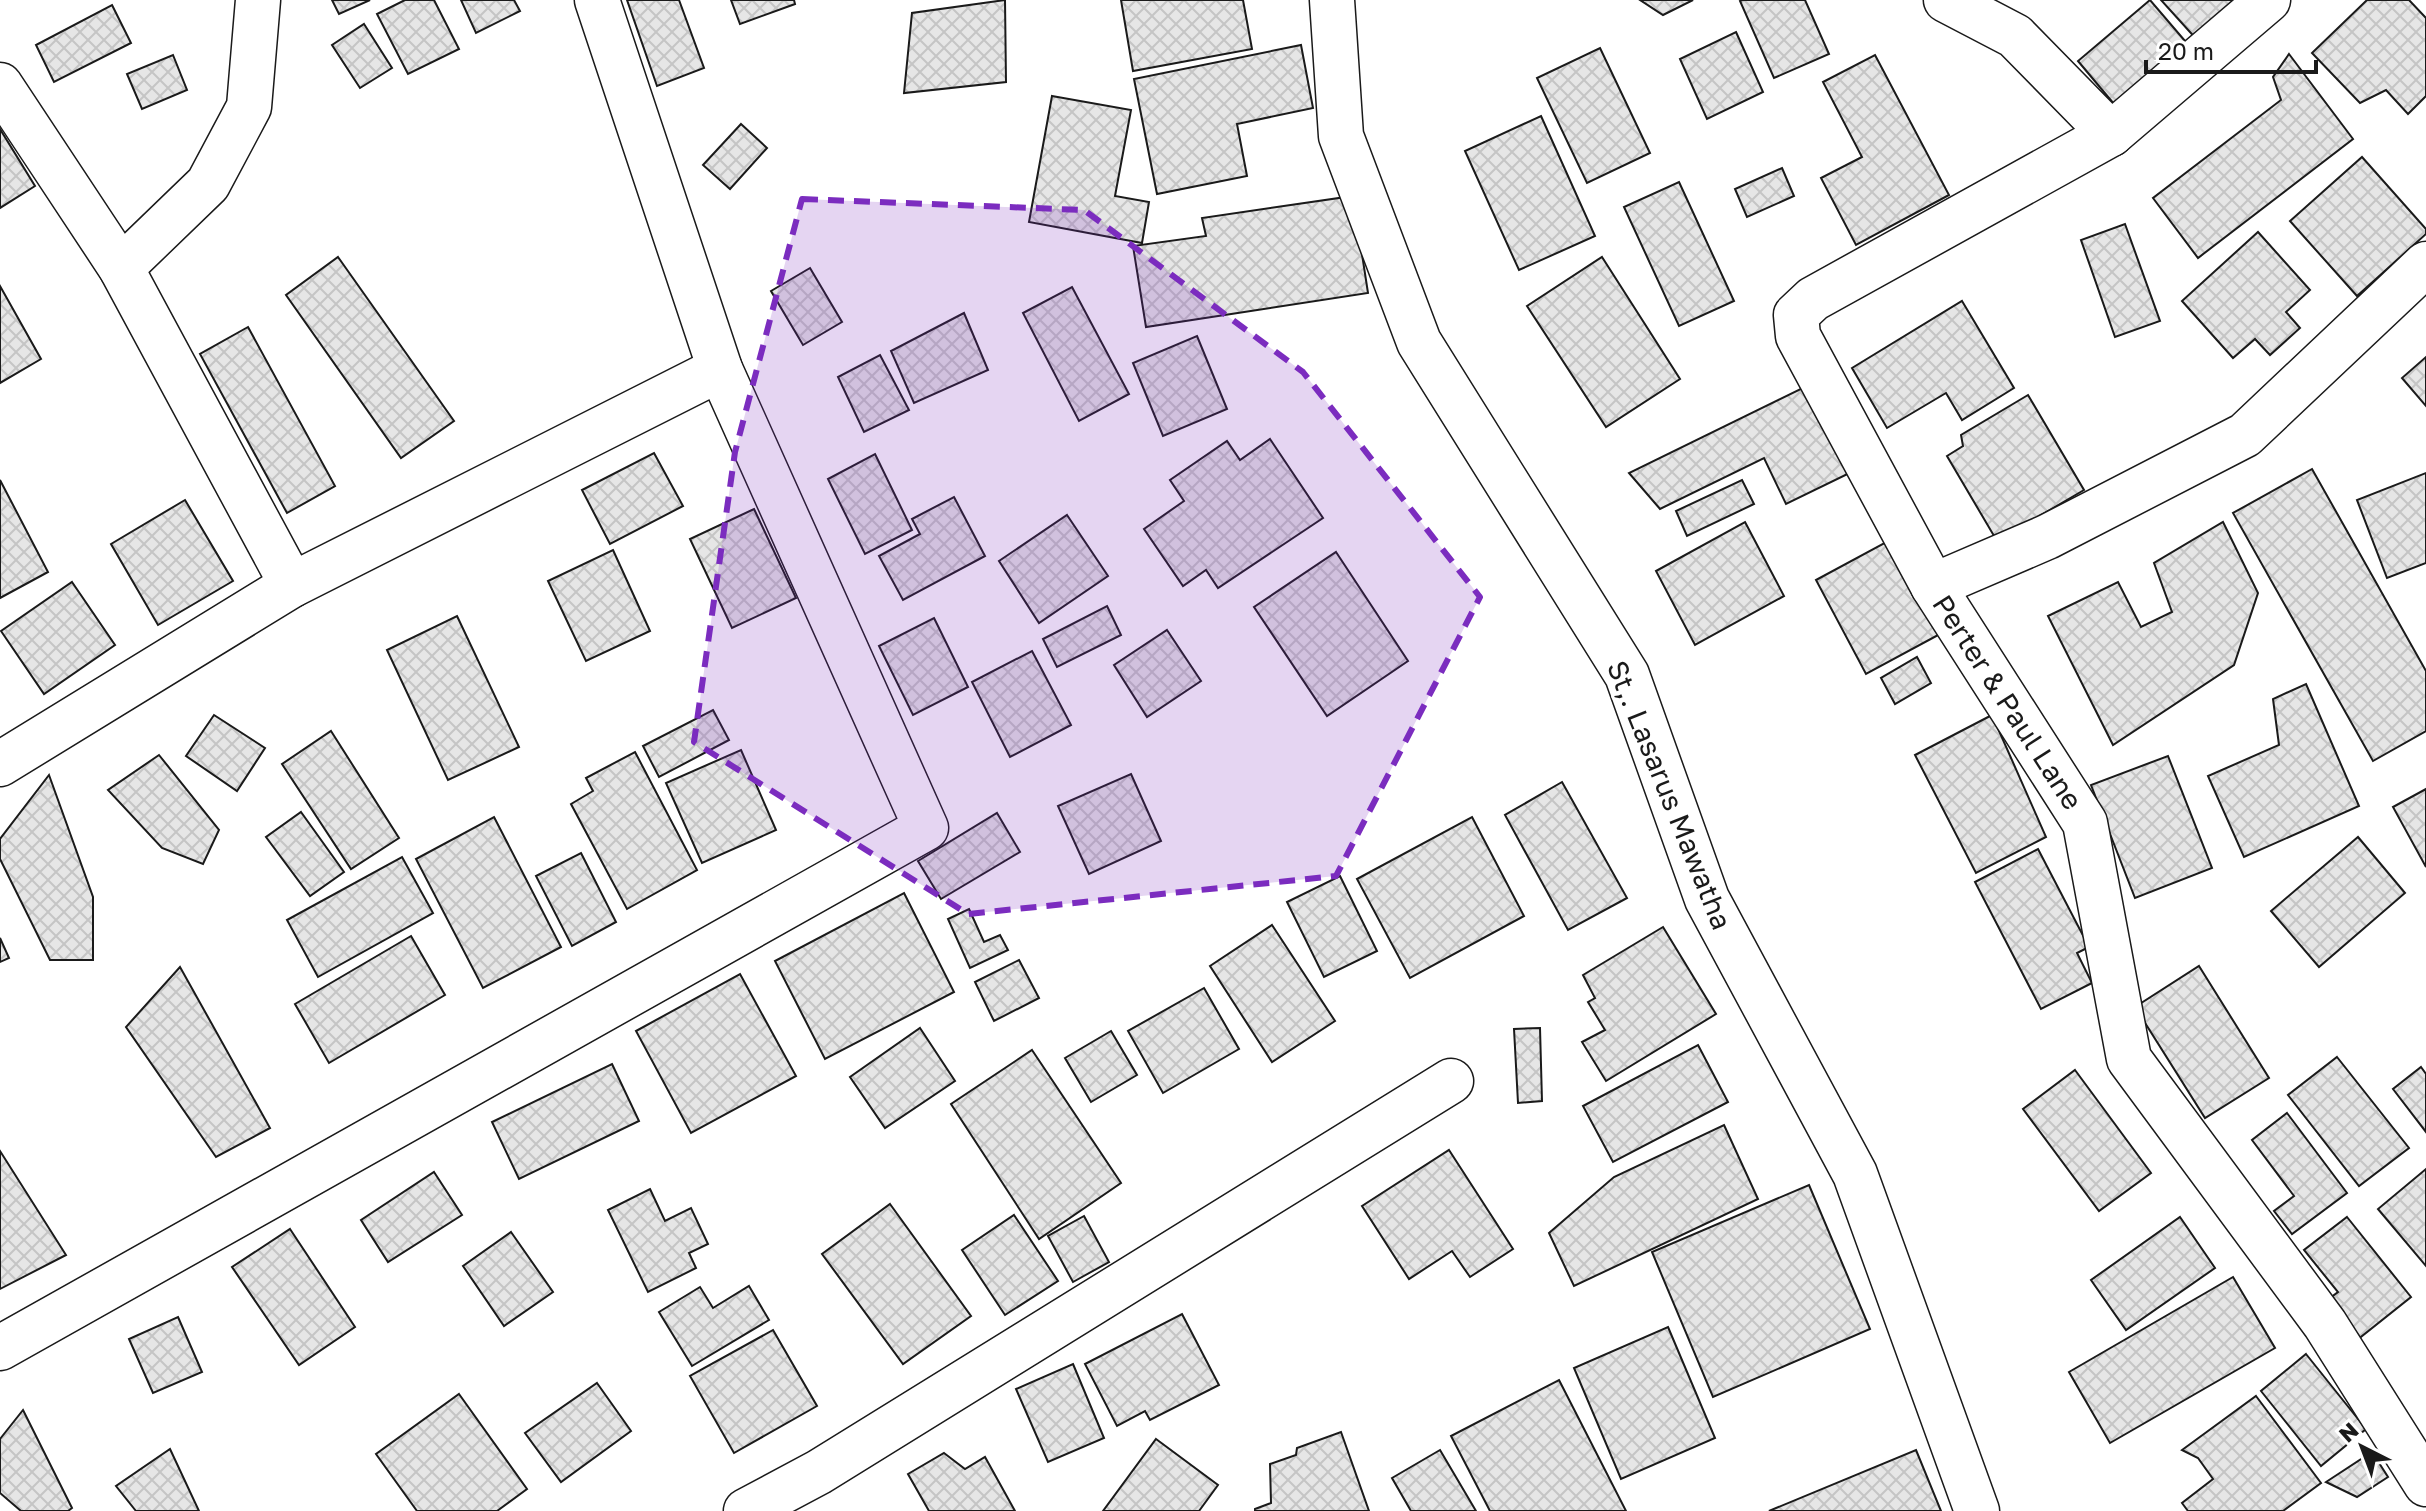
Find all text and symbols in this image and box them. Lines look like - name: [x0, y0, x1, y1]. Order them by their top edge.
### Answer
- scale bar: [2146, 24, 2316, 74]
- text: 20 m: [2158, 36, 2214, 65]
- street label: Perter & Paul Lane: [1926, 589, 2090, 815]
- street label: St,. Lasarus Mawatha: [1601, 656, 1739, 934]
- north arrow: [2322, 1407, 2402, 1487]
- text: N: [2333, 1416, 2364, 1447]

